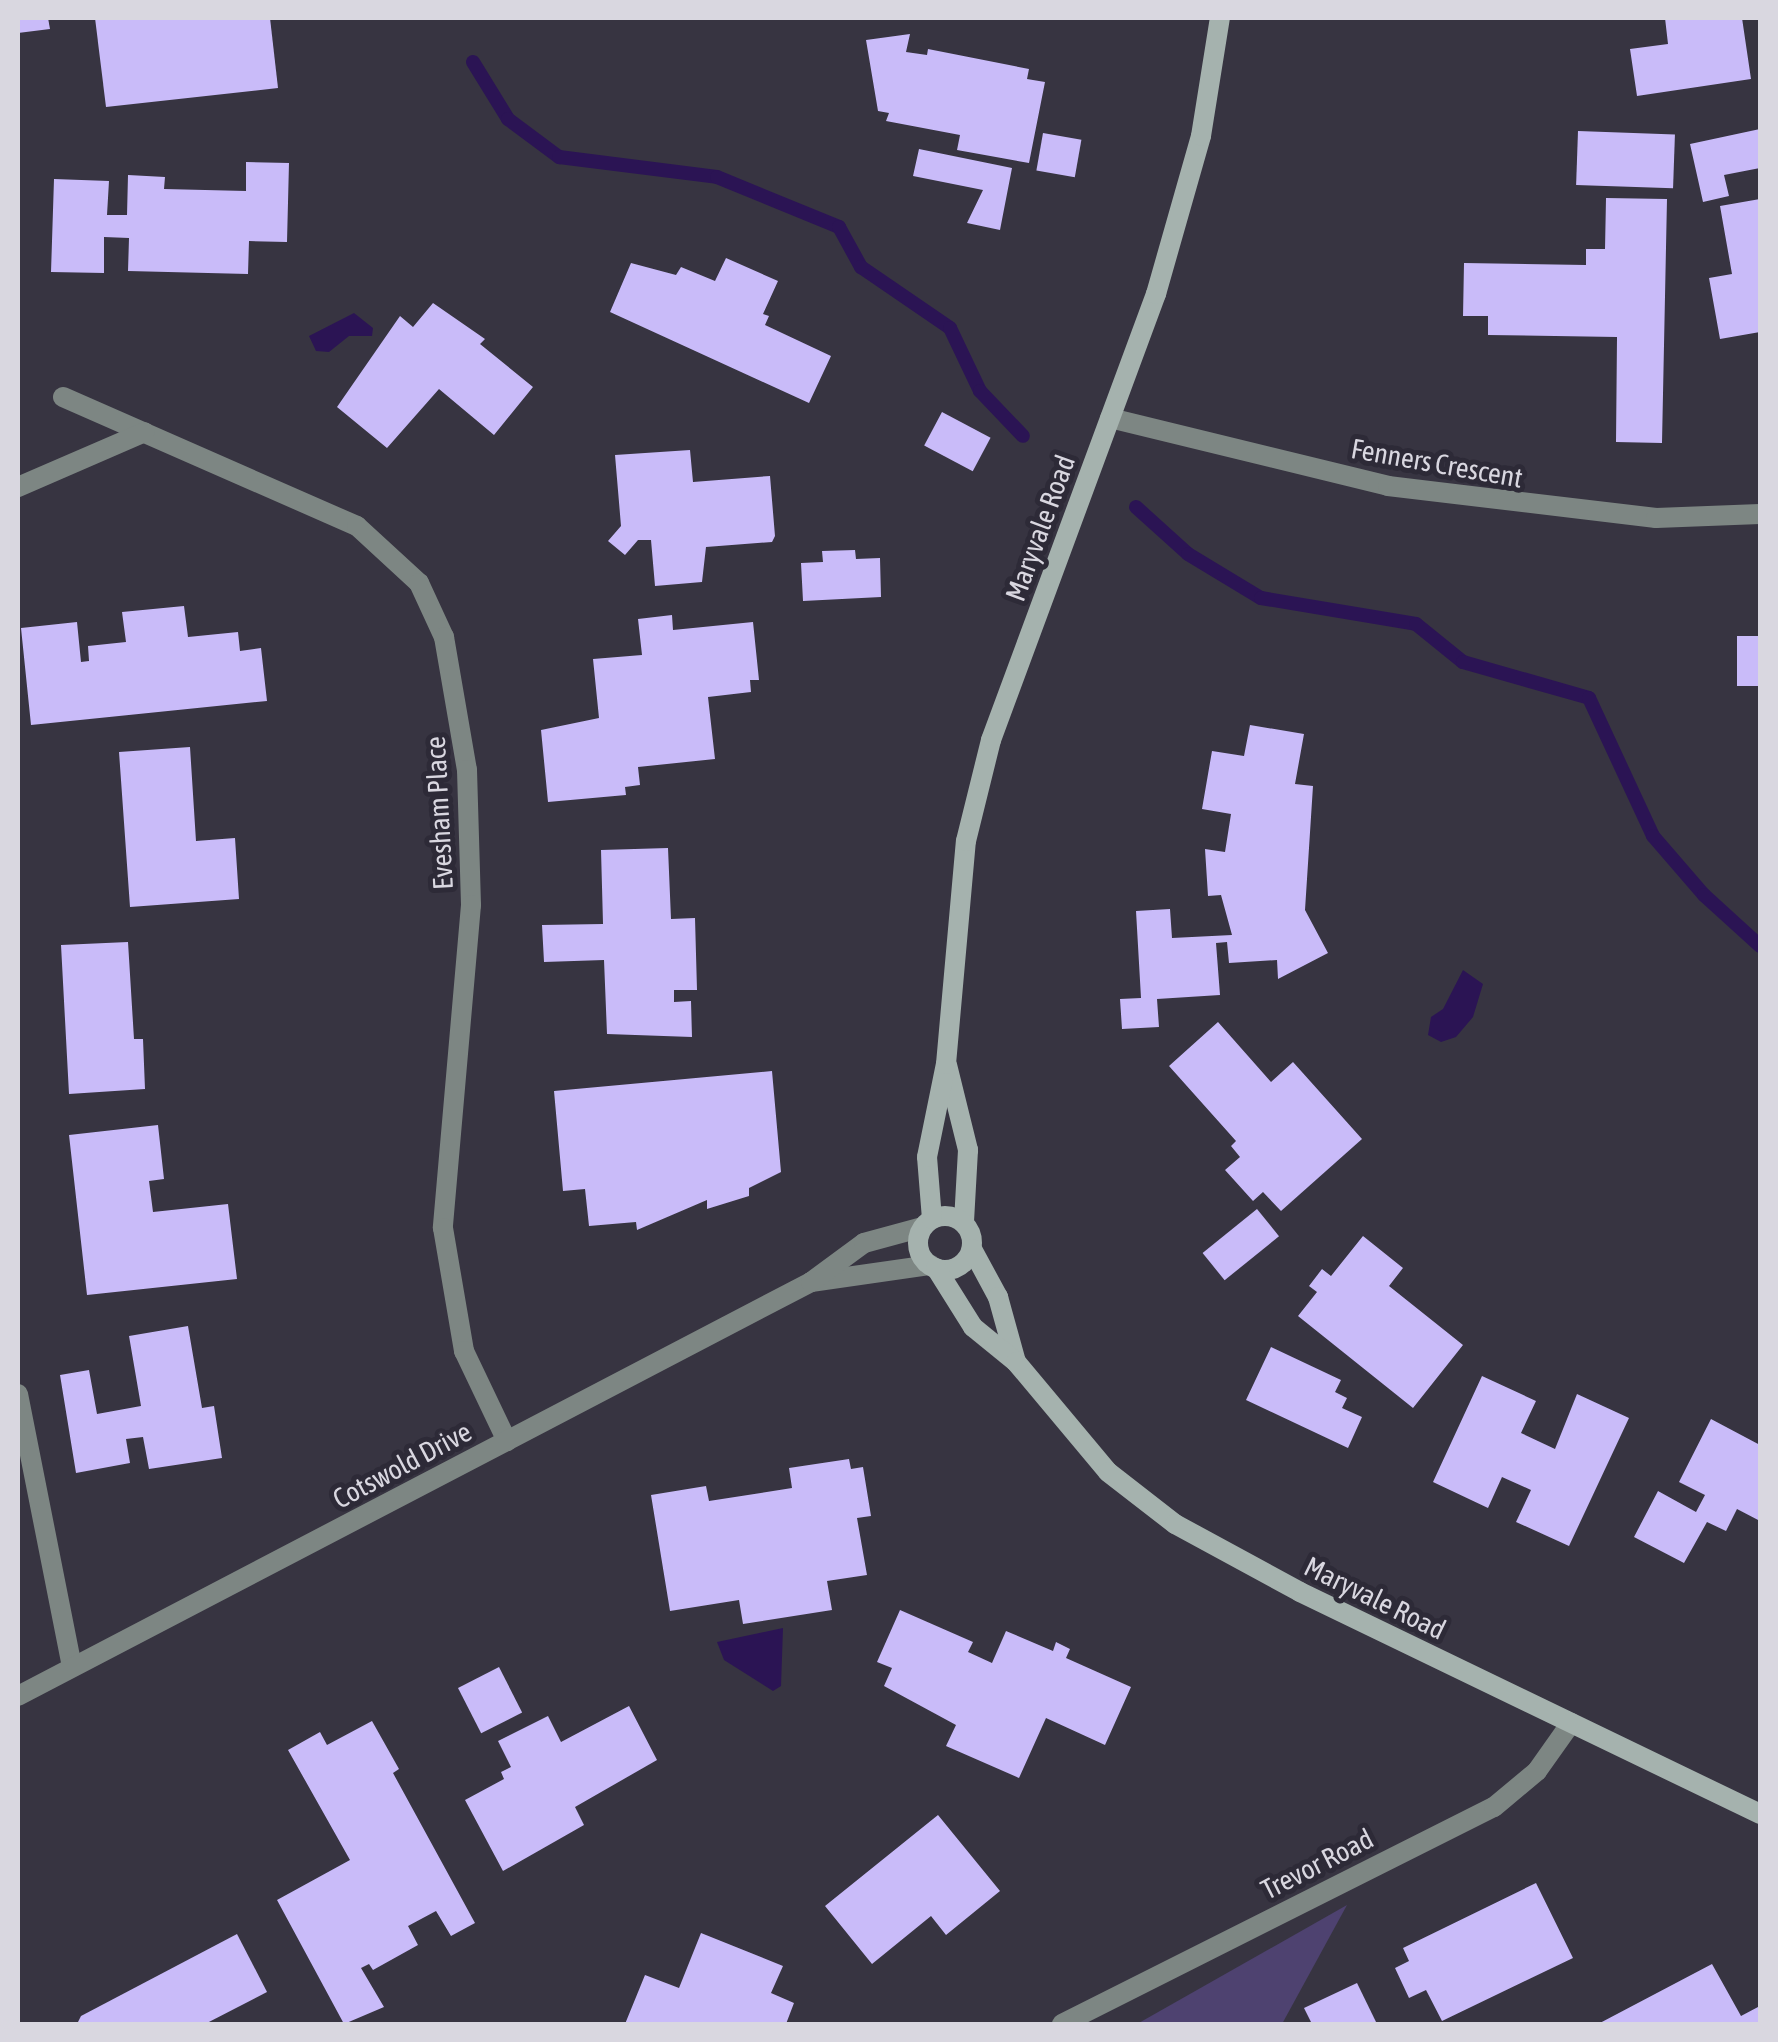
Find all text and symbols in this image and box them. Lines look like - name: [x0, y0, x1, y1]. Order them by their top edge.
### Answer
- street label: Fenners Crescent: [1349, 431, 1525, 495]
- street label: Maryvale Road: [998, 450, 1082, 606]
- street label: Evesham Place: [418, 735, 460, 891]
- street label: Cotswold Drive: [327, 1415, 477, 1515]
- street label: Maryvale Road: [1299, 1549, 1451, 1647]
- street label: Trevor Road: [1255, 1822, 1379, 1906]

